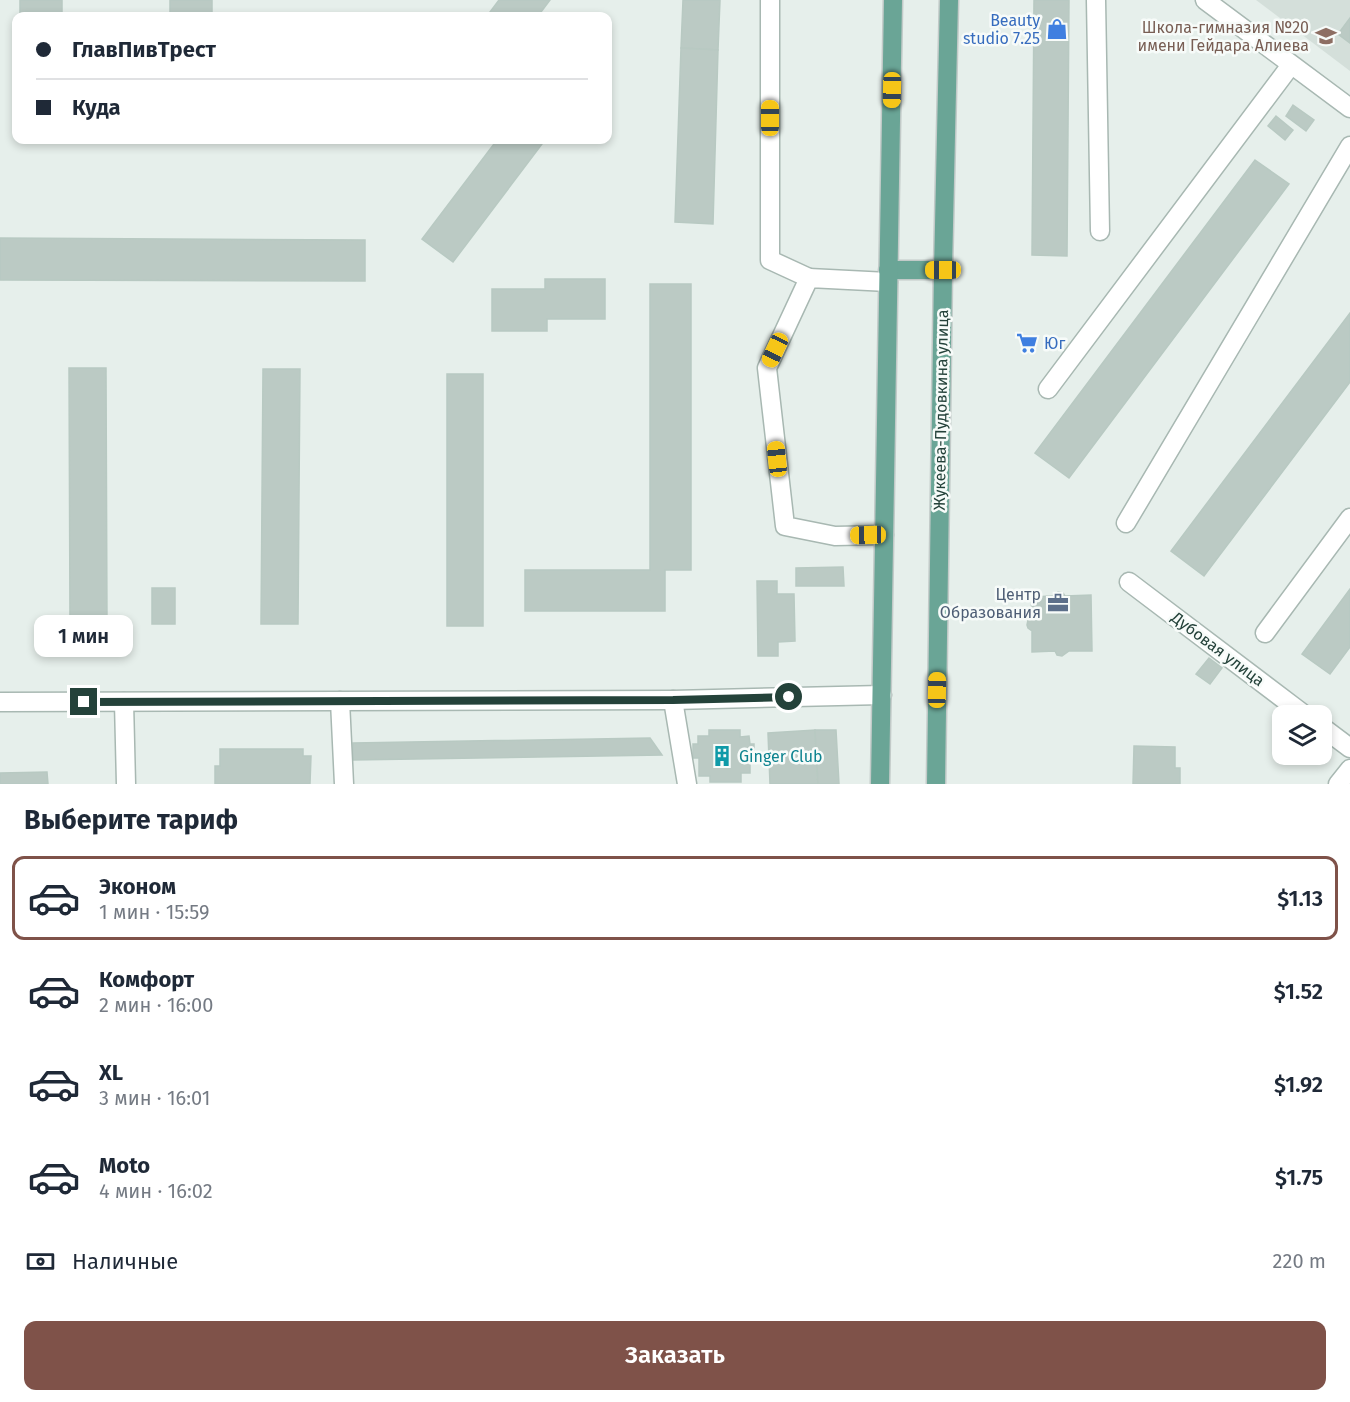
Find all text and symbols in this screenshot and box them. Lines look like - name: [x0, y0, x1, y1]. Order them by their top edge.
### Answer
- place label: Beauty studio 7.25: [963, 11, 1040, 48]
- shop icon: Beauty studio 7.25: [1045, 17, 1069, 41]
- place label: Школа-гимназия №20 имени Гейдара Алиева: [1138, 18, 1309, 55]
- school or university icon: Школа-гимназия №20 имени Гейдара Алиева: [1314, 24, 1338, 48]
- text: ГлавПивТрест: [72, 36, 216, 63]
- car: [883, 72, 901, 108]
- text: Куда: [72, 94, 121, 121]
- car: [761, 100, 779, 136]
- car: [925, 261, 961, 279]
- street label: Жукеева-Пудовкина улица: [930, 309, 952, 511]
- car: [759, 330, 791, 370]
- supermarket icon: Юг: [1015, 331, 1039, 355]
- place label: Юг: [1044, 334, 1065, 353]
- car: [766, 440, 788, 478]
- car: [850, 526, 886, 544]
- place label: Центр Образования: [940, 585, 1041, 622]
- office icon: Центр Образования: [1046, 591, 1070, 615]
- street label: Дубовая улица: [1167, 607, 1268, 690]
- callout: 1 мин: [34, 615, 134, 657]
- text: 1 мин: [58, 624, 109, 648]
- car: [928, 672, 946, 708]
- route start: [775, 683, 802, 710]
- route end: [70, 688, 97, 715]
- map controls: [1272, 705, 1332, 765]
- button: layers: [1272, 705, 1332, 765]
- building icon: Ginger Club: [710, 744, 734, 768]
- place label: Ginger Club: [739, 747, 823, 766]
- text: Выберите тариф: [24, 804, 238, 836]
- icon: car: [27, 871, 81, 925]
- text: Эконом: [99, 873, 176, 900]
- text: $1.13: [1277, 885, 1323, 912]
- text: 1 мин · 15:59: [99, 900, 209, 924]
- icon: car: [27, 964, 81, 1018]
- text: Комфорт: [99, 966, 194, 993]
- text: $1.52: [1274, 978, 1323, 1005]
- text: 2 мин · 16:00: [99, 993, 213, 1017]
- icon: car: [27, 1057, 81, 1111]
- text: XL: [99, 1059, 123, 1086]
- text: $1.92: [1274, 1071, 1323, 1098]
- text: 3 мин · 16:01: [99, 1086, 210, 1110]
- icon: car: [27, 1150, 81, 1204]
- text: Moto: [99, 1152, 150, 1179]
- text: $1.75: [1275, 1164, 1323, 1191]
- text: 4 мин · 16:02: [99, 1179, 213, 1203]
- icon: cash: [24, 1245, 57, 1278]
- text: Наличные: [72, 1248, 178, 1275]
- text: 220 m: [1273, 1249, 1326, 1273]
- button: Заказать: [24, 1321, 1326, 1390]

